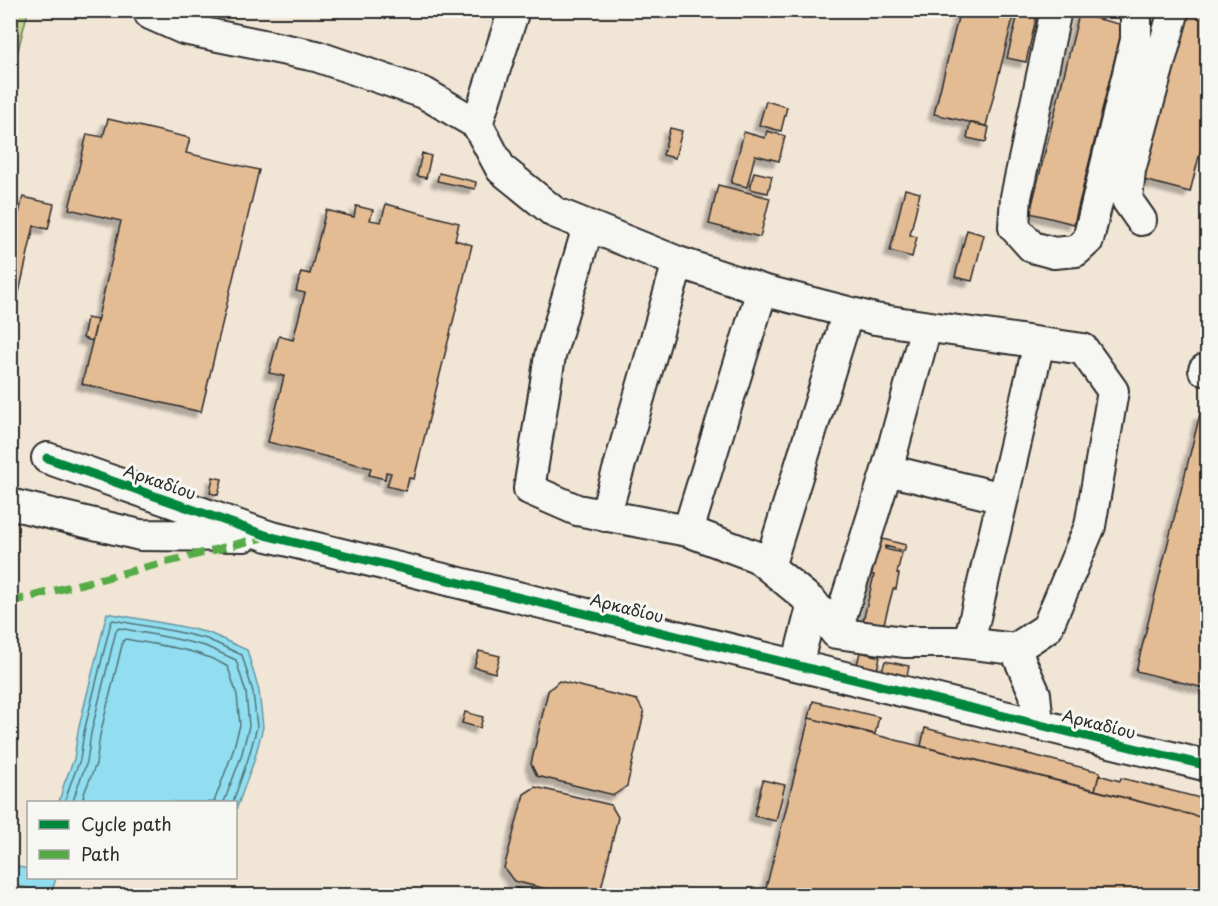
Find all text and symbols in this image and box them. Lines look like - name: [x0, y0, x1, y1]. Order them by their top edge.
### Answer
- street label: Αρκαδίου: [121, 458, 200, 505]
- street label: Αρκαδίου: [588, 586, 667, 628]
- street label: Αρκαδίου: [1060, 702, 1139, 744]
- legend: [27, 801, 237, 879]
- text: Cycle path: [81, 810, 172, 837]
- text: Path: [81, 840, 120, 867]

